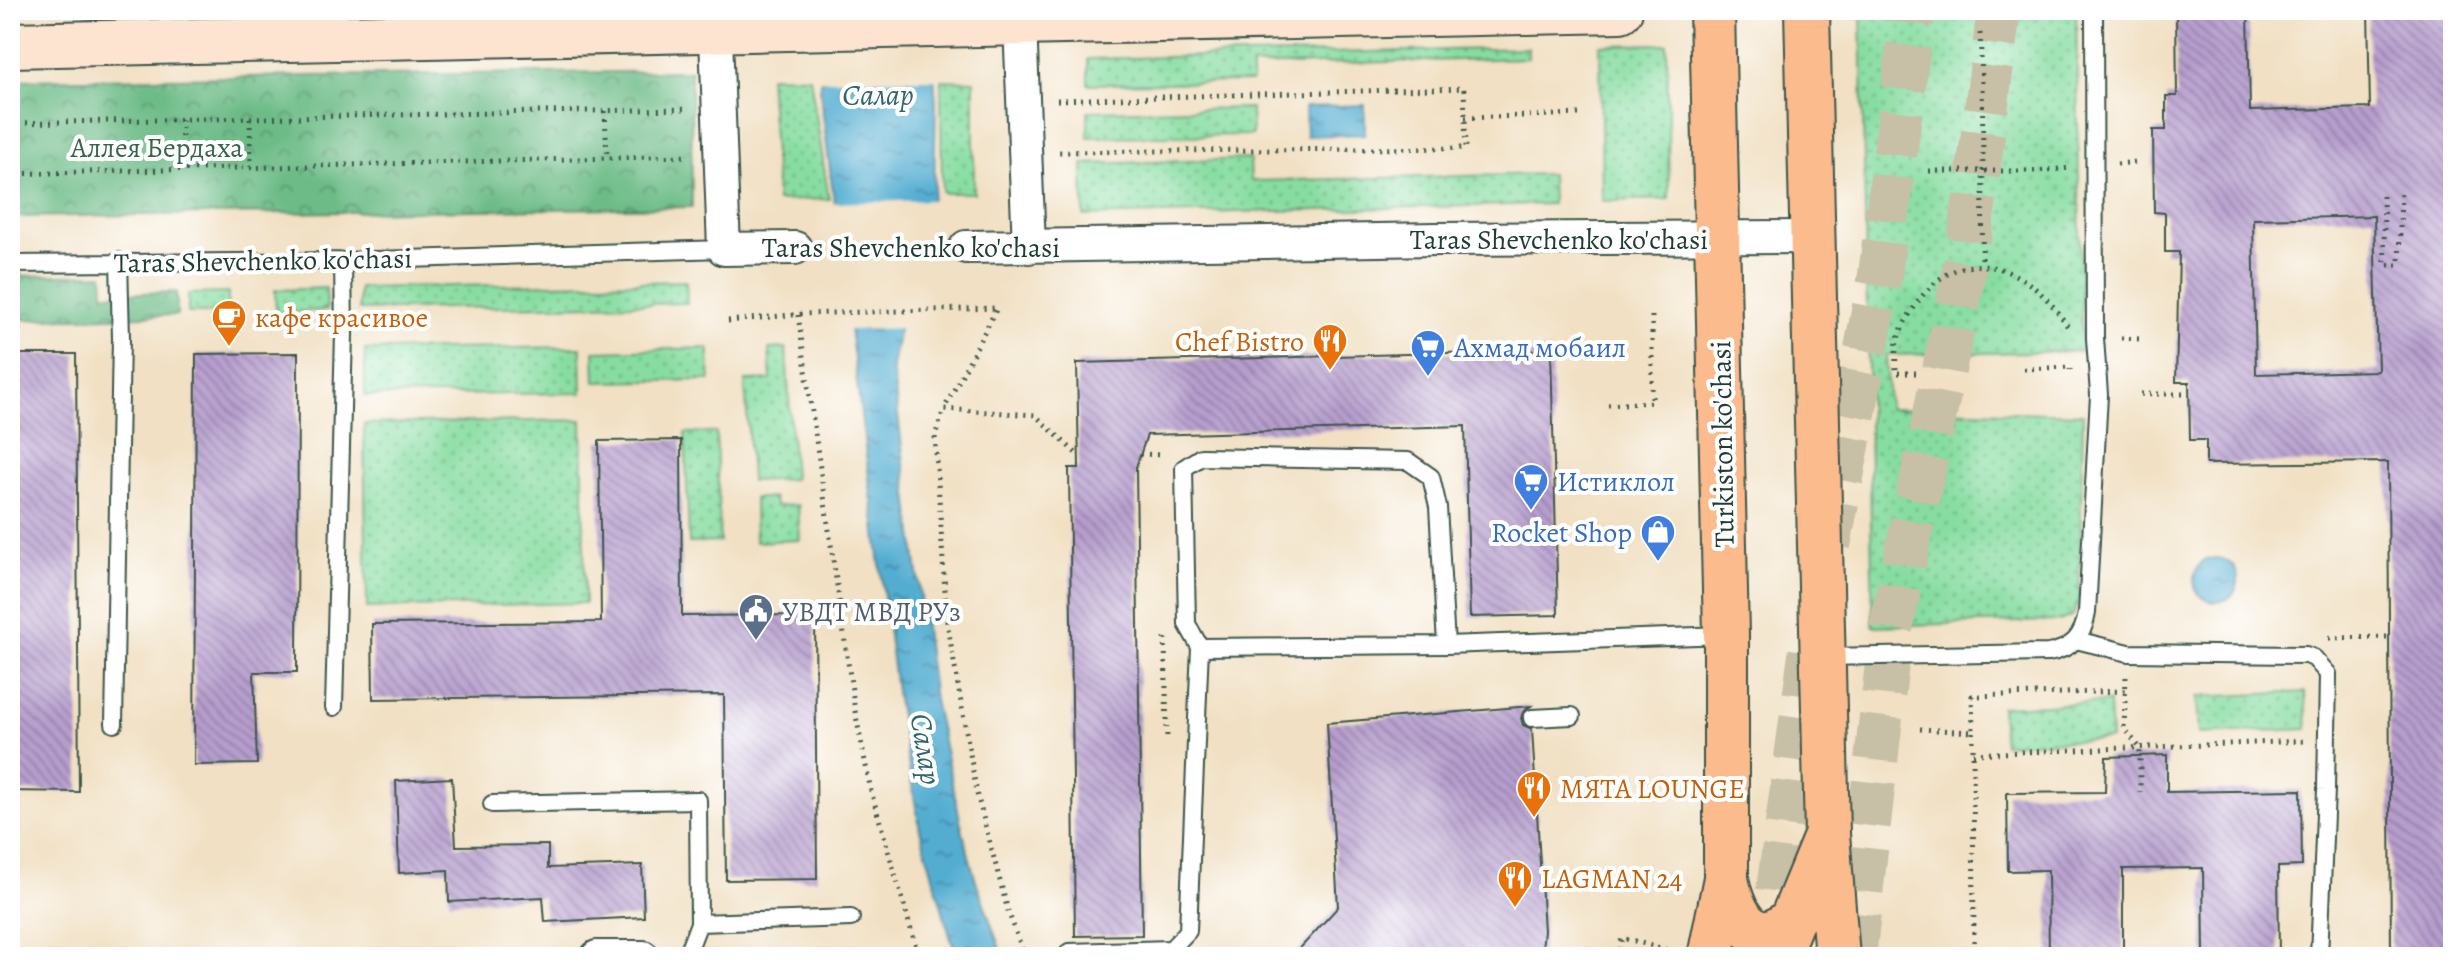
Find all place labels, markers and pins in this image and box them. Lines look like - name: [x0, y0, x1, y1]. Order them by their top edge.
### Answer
- cafe icon: кафе красивое: [210, 298, 248, 348]
- place label: кафе красивое: [255, 299, 428, 337]
- restaurant icon: Chef Bistro: [1311, 322, 1349, 372]
- place label: Chef Bistro: [1175, 323, 1304, 361]
- supermarket icon: Ахмад мобаил: [1409, 328, 1447, 378]
- place label: Ахмад мобаил: [1453, 329, 1626, 367]
- supermarket icon: Истиклол: [1512, 462, 1550, 512]
- place label: Истиклол: [1557, 463, 1675, 501]
- shop icon: Rocket Shop: [1639, 513, 1677, 563]
- place label: Rocket Shop: [1491, 514, 1632, 552]
- public building icon: УВДТ МВД РУз: [737, 592, 775, 642]
- place label: УВДТ МВД РУз: [782, 593, 961, 631]
- restaurant icon: МЯТА LOUNGE: [1515, 769, 1553, 819]
- place label: МЯТА LOUNGE: [1560, 770, 1745, 808]
- restaurant icon: LAGMAN 24: [1496, 859, 1534, 909]
- place label: LAGMAN 24: [1541, 860, 1682, 898]

